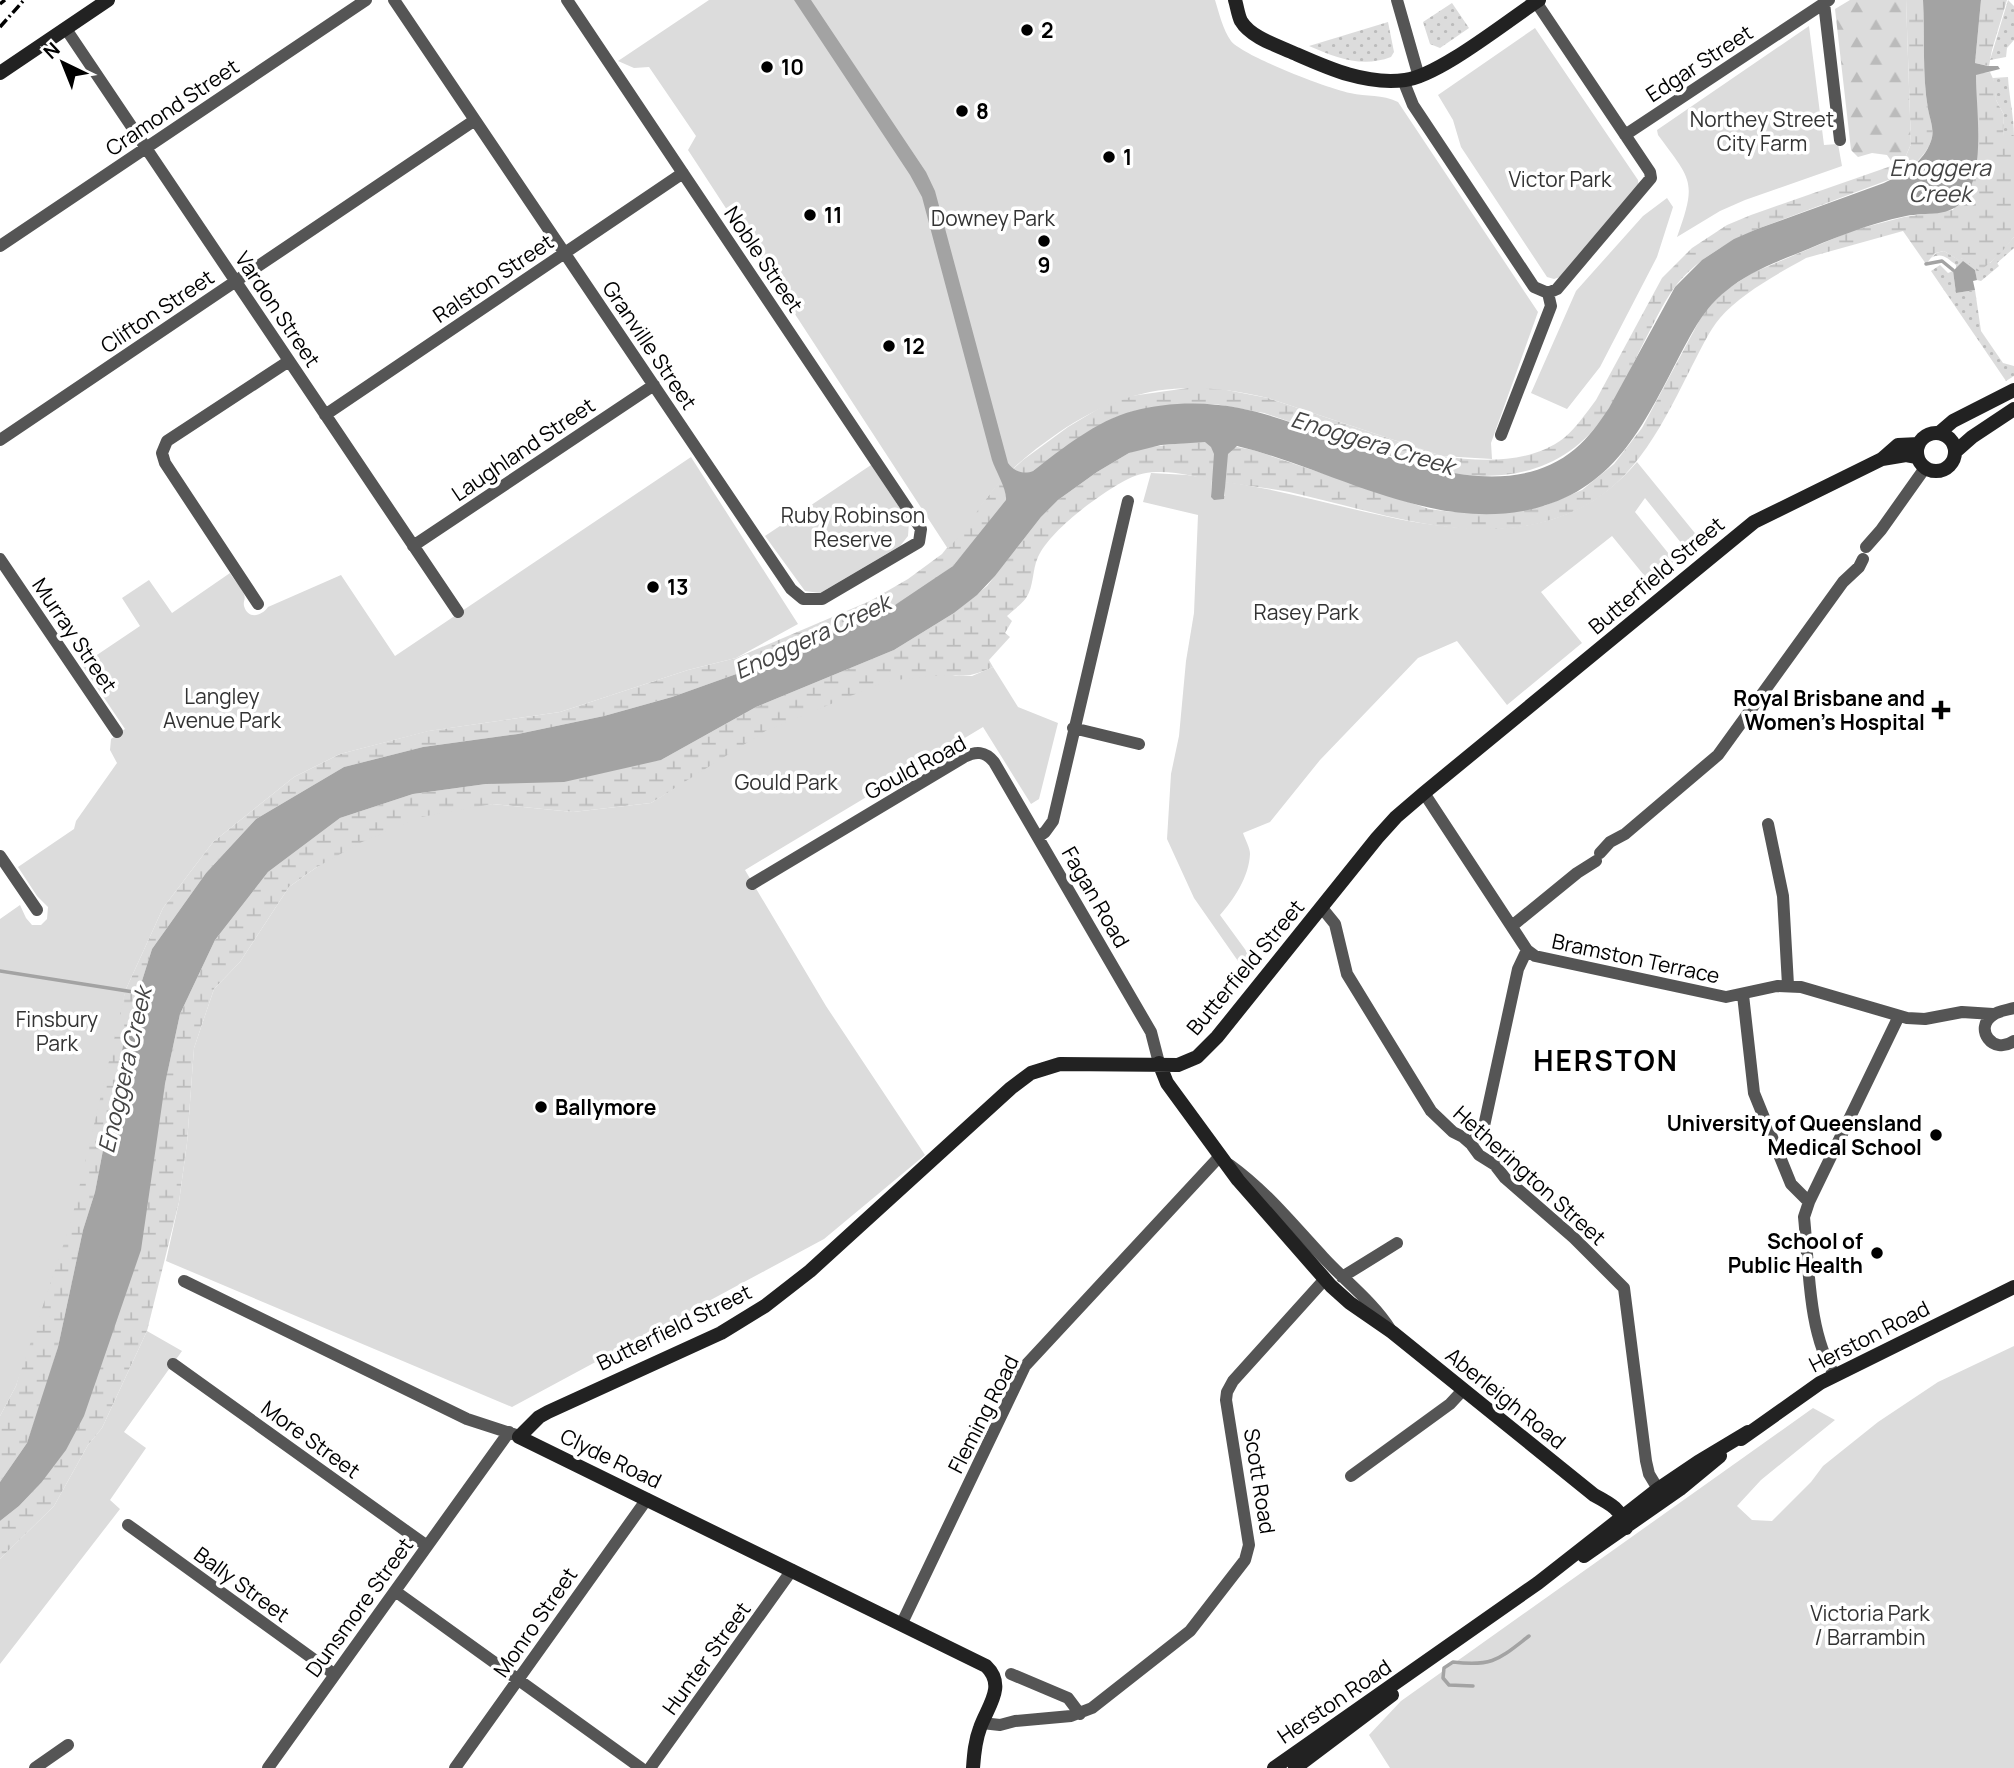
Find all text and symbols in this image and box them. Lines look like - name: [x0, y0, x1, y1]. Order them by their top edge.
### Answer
- place label: 2: [1041, 16, 1054, 44]
- street label: Edgar Street: [1640, 18, 1758, 108]
- marker: 2: [1019, 22, 1035, 38]
- north arrow: [28, 28, 98, 98]
- text: N: [38, 36, 65, 65]
- street label: Cramond Street: [100, 52, 244, 162]
- place label: 10: [781, 53, 804, 81]
- marker: 10: [759, 59, 775, 75]
- place label: 8: [976, 97, 989, 125]
- marker: 8: [954, 103, 970, 119]
- park label: Northey Street City Farm: [1690, 105, 1834, 157]
- place label: 1: [1123, 143, 1132, 171]
- marker: 1: [1101, 149, 1117, 165]
- water label: Enoggera Creek: [1889, 151, 1992, 209]
- park label: Victor Park: [1509, 165, 1612, 193]
- street label: Noble Street: [718, 200, 810, 318]
- place label: 11: [824, 201, 842, 229]
- park label: Downey Park: [931, 204, 1055, 232]
- marker: 11: [802, 207, 818, 223]
- street label: Ralston Street: [427, 227, 559, 329]
- marker: 9: [1036, 233, 1052, 249]
- street label: Vardon Street: [229, 246, 327, 372]
- place label: 9: [1037, 251, 1051, 279]
- street label: Clifton Street: [95, 263, 219, 359]
- street label: Granville Street: [597, 275, 703, 415]
- place label: 12: [903, 332, 925, 360]
- marker: 12: [881, 338, 897, 354]
- street label: Laughland Street: [446, 391, 600, 507]
- water label: Enoggera Creek: [1288, 402, 1462, 483]
- park label: Ruby Robinson Reserve: [781, 501, 925, 553]
- street label: Butterfield Street: [1582, 510, 1730, 640]
- street label: Murray Street: [26, 572, 124, 698]
- place label: 13: [667, 573, 688, 601]
- marker: 13: [645, 579, 661, 595]
- water label: Enoggera Creek: [729, 584, 899, 686]
- park label: Rasey Park: [1253, 598, 1359, 626]
- park label: Langley Avenue Park: [163, 682, 282, 734]
- place label: Royal Brisbane and Women’s Hospital: [1733, 684, 1925, 736]
- marker: Royal Brisbane and Women’s Hospital: [1931, 700, 1951, 720]
- street label: Gould Road: [859, 729, 971, 805]
- park label: Gould Park: [734, 768, 838, 796]
- street label: Fagan Road: [1056, 841, 1136, 953]
- street label: Butterfield Street: [1180, 893, 1310, 1041]
- street label: Bramston Terrace: [1550, 927, 1722, 989]
- water label: Enoggera Creek: [89, 981, 159, 1156]
- park label: Finsbury Park: [16, 1005, 98, 1057]
- district label: HERSTON: [1533, 1041, 1679, 1079]
- place label: Ballymore: [555, 1093, 656, 1121]
- marker: Ballymore: [533, 1099, 549, 1115]
- street label: Hetherington Street: [1448, 1099, 1612, 1251]
- place label: University of Queensland Medical School: [1667, 1109, 1922, 1161]
- marker: University of Queensland Medical School: [1928, 1127, 1944, 1143]
- place label: School of Public Health: [1728, 1227, 1863, 1279]
- marker: School of Public Health: [1869, 1245, 1885, 1261]
- street label: Butterfield Street: [592, 1277, 756, 1377]
- street label: Herston Road: [1804, 1294, 1934, 1378]
- street label: Aberleigh Road: [1440, 1341, 1572, 1455]
- street label: Fleming Road: [941, 1350, 1025, 1478]
- street label: More Street: [256, 1394, 366, 1484]
- street label: Clyde Road: [556, 1421, 666, 1495]
- street label: Scott Road: [1238, 1426, 1282, 1536]
- street label: Dunsmore Street: [299, 1532, 419, 1682]
- street label: Bally Street: [189, 1540, 295, 1628]
- street label: Monro Street: [487, 1561, 583, 1683]
- street label: Hunter Street: [656, 1596, 756, 1720]
- park label: Victoria Park / Barrambin: [1810, 1599, 1930, 1651]
- street label: Herston Road: [1272, 1653, 1396, 1749]

